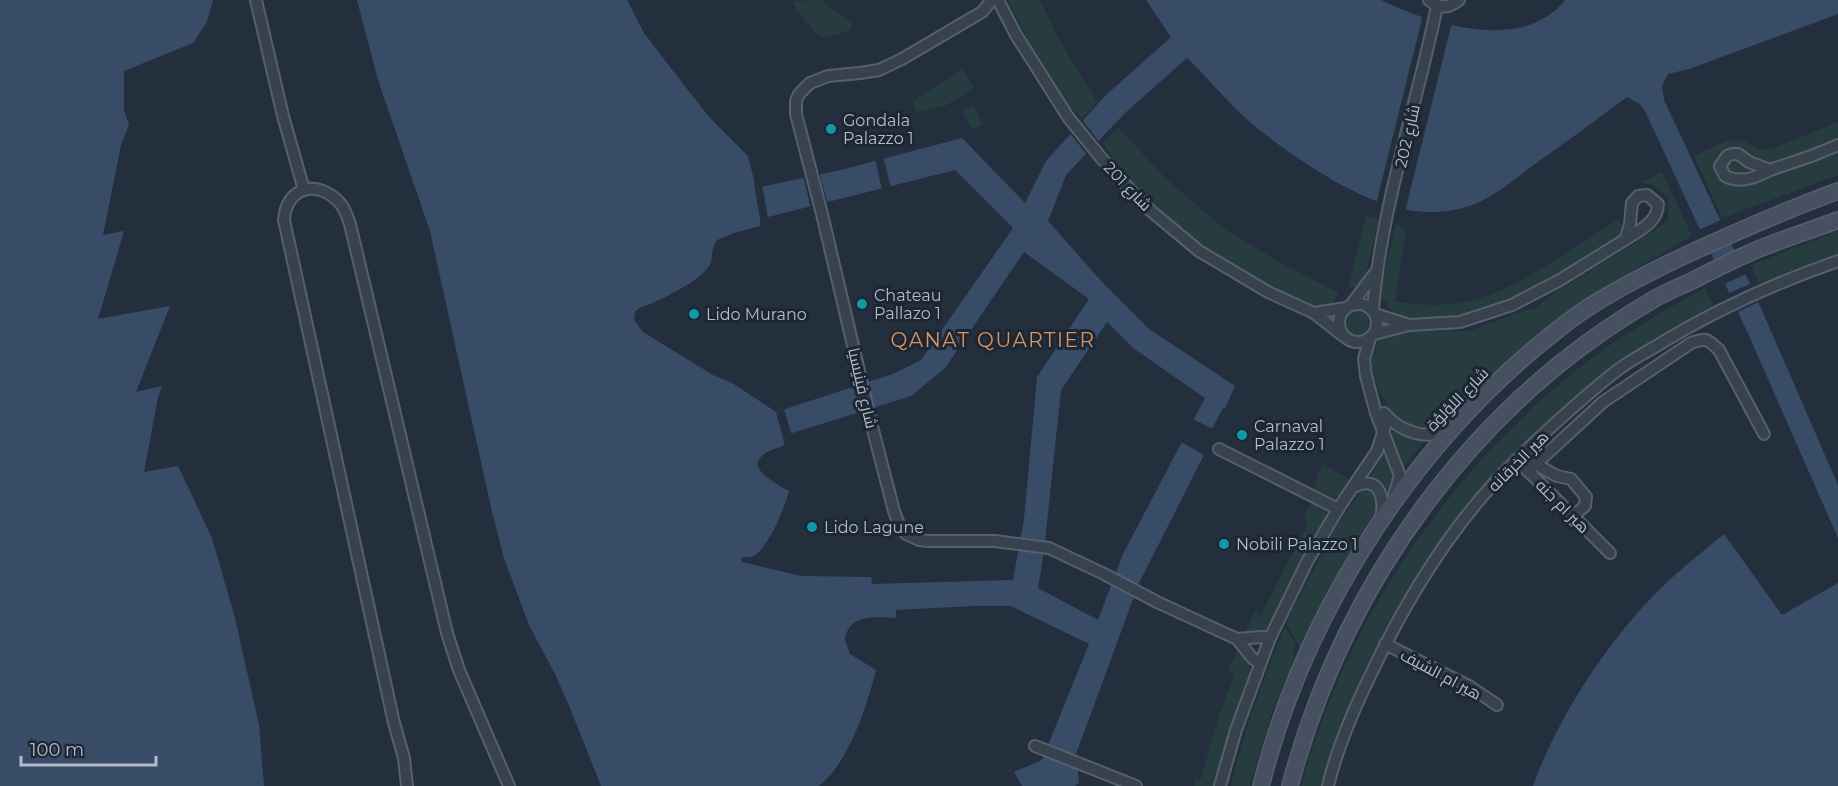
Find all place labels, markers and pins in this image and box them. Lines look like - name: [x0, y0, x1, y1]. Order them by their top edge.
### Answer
- place label: Gondala Palazzo 1: [843, 111, 914, 148]
- marker: Gondala Palazzo 1: [824, 122, 838, 136]
- place label: Chateau Pallazo 1: [874, 286, 941, 323]
- marker: Chateau Pallazo 1: [855, 297, 869, 311]
- place label: Lido Murano: [706, 305, 807, 324]
- marker: Lido Murano: [687, 307, 701, 321]
- place label: Carnaval Palazzo 1: [1254, 417, 1325, 454]
- marker: Carnaval Palazzo 1: [1235, 428, 1249, 442]
- place label: Lido Lagune: [824, 518, 924, 537]
- marker: Lido Lagune: [805, 520, 819, 534]
- place label: Nobili Palazzo 1: [1236, 535, 1358, 554]
- marker: Nobili Palazzo 1: [1217, 537, 1231, 551]

